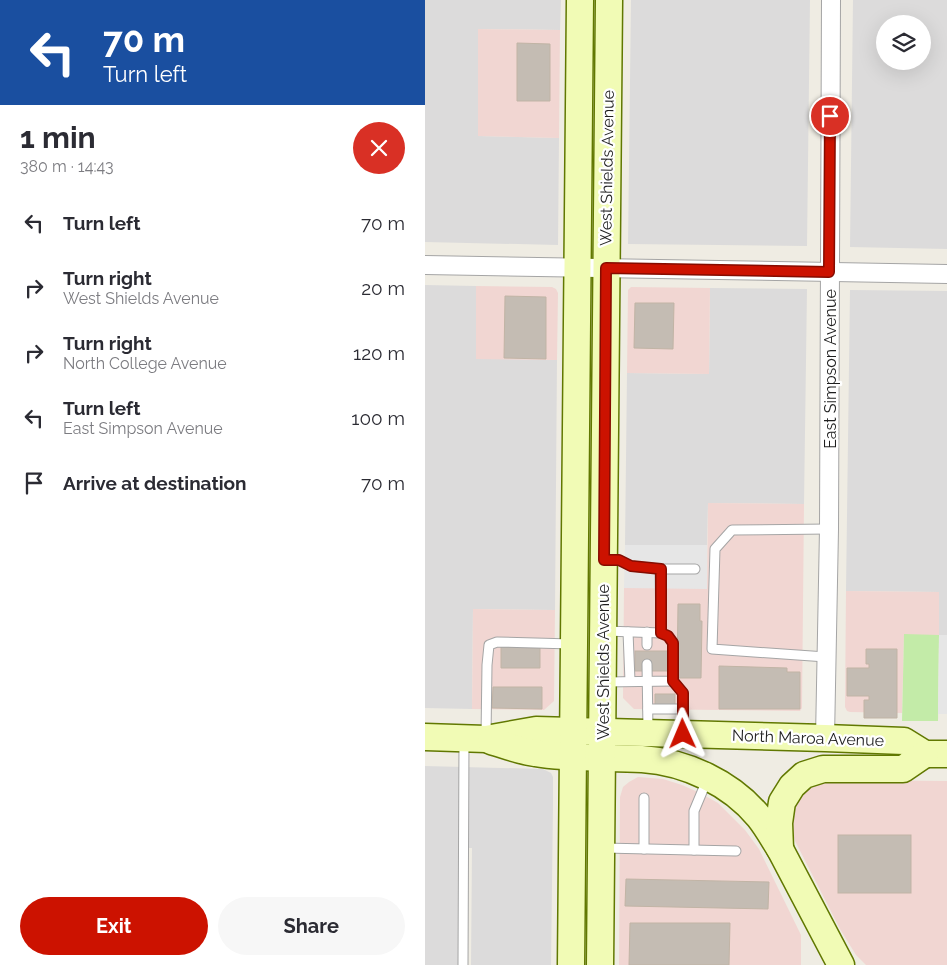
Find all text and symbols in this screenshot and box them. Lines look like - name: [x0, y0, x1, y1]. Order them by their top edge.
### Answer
- map controls: [876, 15, 931, 70]
- button: layers: [876, 15, 931, 70]
- text: 70 m: [103, 19, 185, 60]
- icon: left: [20, 20, 85, 85]
- text: Turn left: [103, 61, 187, 87]
- street label: West Shields Avenue: [596, 90, 618, 246]
- pin: [809, 95, 851, 137]
- icon: arrive: [816, 102, 844, 130]
- text: 1 min: [20, 120, 96, 155]
- button: close: [353, 122, 405, 174]
- text: 380 m · 14:43: [20, 157, 114, 176]
- icon: left: [20, 209, 48, 237]
- text: Turn left: [63, 212, 140, 234]
- text: 70 m: [361, 212, 405, 234]
- text: Turn right: [63, 267, 152, 289]
- icon: right: [20, 274, 48, 302]
- text: 20 m: [361, 277, 405, 299]
- text: West Shields Avenue: [63, 289, 219, 308]
- street label: East Simpson Avenue: [821, 289, 840, 449]
- text: Turn right: [63, 332, 152, 354]
- icon: right: [20, 339, 48, 367]
- text: 120 m: [353, 342, 405, 364]
- text: North College Avenue: [63, 354, 227, 373]
- text: Turn left: [63, 397, 140, 419]
- icon: left: [20, 404, 48, 432]
- text: 100 m: [351, 407, 405, 429]
- text: East Simpson Avenue: [63, 419, 223, 438]
- icon: arrive: [20, 469, 48, 497]
- text: Arrive at destination: [63, 472, 247, 494]
- text: 70 m: [361, 472, 405, 494]
- street label: West Shields Avenue: [594, 584, 613, 740]
- position arrow: [656, 707, 708, 759]
- street label: North Maroa Avenue: [732, 726, 884, 750]
- button: Exit: [20, 897, 208, 955]
- button: Share: [218, 897, 405, 955]

